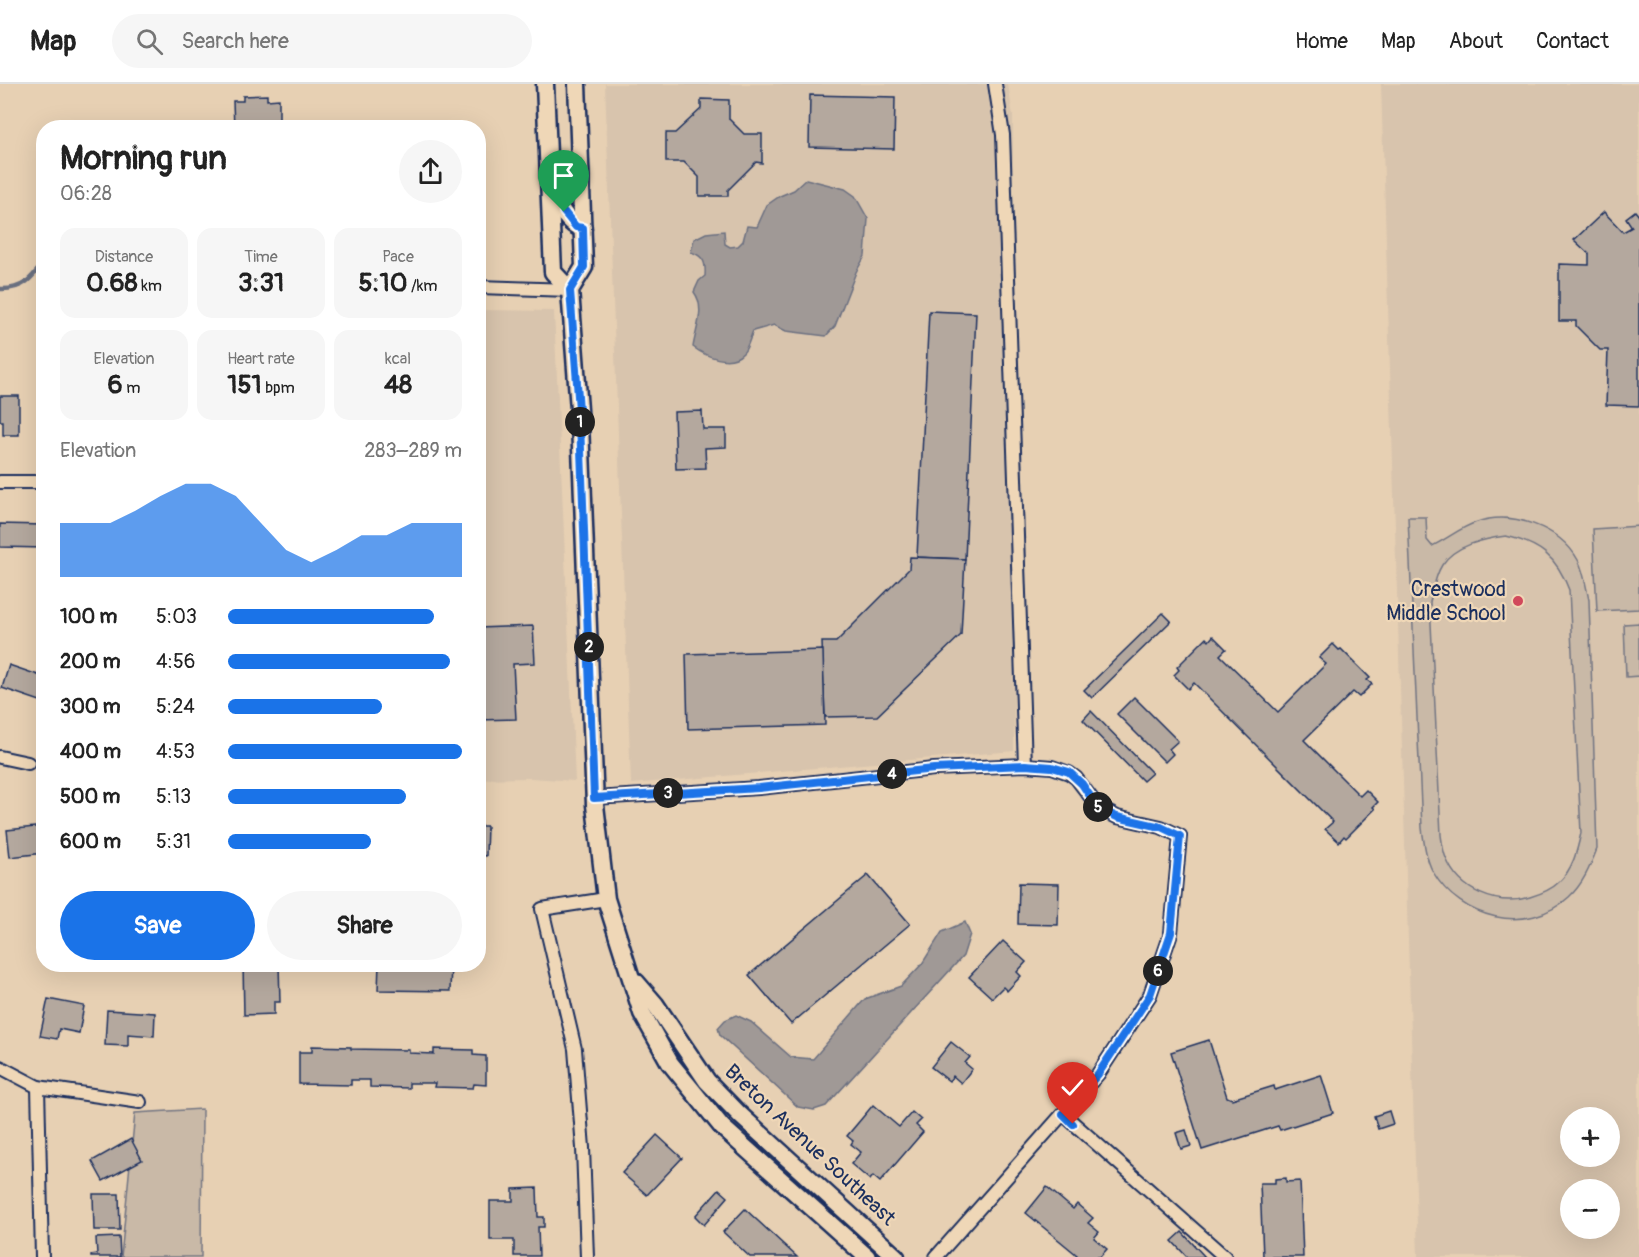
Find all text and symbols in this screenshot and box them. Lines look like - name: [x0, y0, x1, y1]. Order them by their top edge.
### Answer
- search box: [112, 14, 532, 68]
- text: Map: [30, 24, 76, 59]
- icon: search: [133, 25, 166, 58]
- text: Search here: [181, 27, 289, 55]
- text: Home: [1295, 28, 1348, 55]
- text: Map: [1381, 28, 1416, 55]
- text: About: [1449, 28, 1503, 55]
- text: Contact: [1536, 28, 1609, 55]
- text: Morning run: [60, 138, 227, 179]
- button: share: [399, 140, 462, 203]
- pin: [538, 150, 589, 212]
- icon: arrive: [547, 159, 580, 192]
- text: 06:28: [60, 181, 112, 206]
- text: Distance: [95, 247, 153, 267]
- text: Time: [244, 247, 278, 267]
- text: Pace: [382, 247, 414, 267]
- text: 0.68: [86, 267, 138, 299]
- text: 3:31: [238, 267, 284, 299]
- text: 5:10: [358, 267, 407, 299]
- text: km: [138, 276, 162, 296]
- text: /km: [407, 276, 438, 296]
- text: Elevation: [94, 349, 154, 369]
- text: Heart rate: [227, 349, 295, 369]
- text: kcal: [385, 349, 411, 369]
- text: 6: [108, 369, 123, 401]
- text: 151: [227, 369, 262, 401]
- text: 48: [384, 369, 412, 401]
- text: m: [123, 378, 140, 398]
- text: bpm: [262, 378, 295, 398]
- pin: 1: [565, 407, 595, 437]
- text: 1: [577, 412, 583, 432]
- text: Elevation: [60, 438, 136, 463]
- text: 283–289 m: [364, 438, 462, 463]
- place label: Crestwood Middle School: [1386, 576, 1506, 627]
- marker: Crestwood Middle School: [1511, 594, 1525, 608]
- text: 100 m: [60, 604, 117, 629]
- text: 5:03: [156, 604, 197, 629]
- pin: 2: [574, 632, 604, 662]
- text: 2: [585, 637, 593, 657]
- text: 200 m: [60, 649, 121, 674]
- text: 4:56: [156, 649, 195, 674]
- text: 300 m: [60, 694, 121, 719]
- text: 5:24: [156, 694, 195, 719]
- text: 400 m: [60, 739, 121, 764]
- text: 4:53: [156, 739, 195, 764]
- pin: 4: [877, 759, 907, 789]
- text: 4: [887, 764, 897, 784]
- pin: 3: [653, 778, 683, 808]
- text: 3: [664, 783, 672, 803]
- text: 500 m: [60, 784, 120, 809]
- text: 5:13: [156, 784, 191, 809]
- pin: 5: [1083, 792, 1113, 822]
- text: 5: [1094, 797, 1102, 817]
- text: 600 m: [60, 829, 121, 854]
- text: 5:31: [156, 829, 191, 854]
- button: Save: [60, 891, 255, 960]
- button: Share: [267, 891, 462, 960]
- pin: 6: [1143, 956, 1173, 986]
- text: 6: [1153, 961, 1163, 981]
- street label: Breton Avenue Southeast: [719, 1058, 902, 1232]
- pin: [1047, 1062, 1098, 1124]
- icon: check: [1056, 1071, 1089, 1104]
- map controls: [1560, 1107, 1620, 1239]
- button: +: [1560, 1107, 1620, 1167]
- button: −: [1560, 1179, 1620, 1239]

